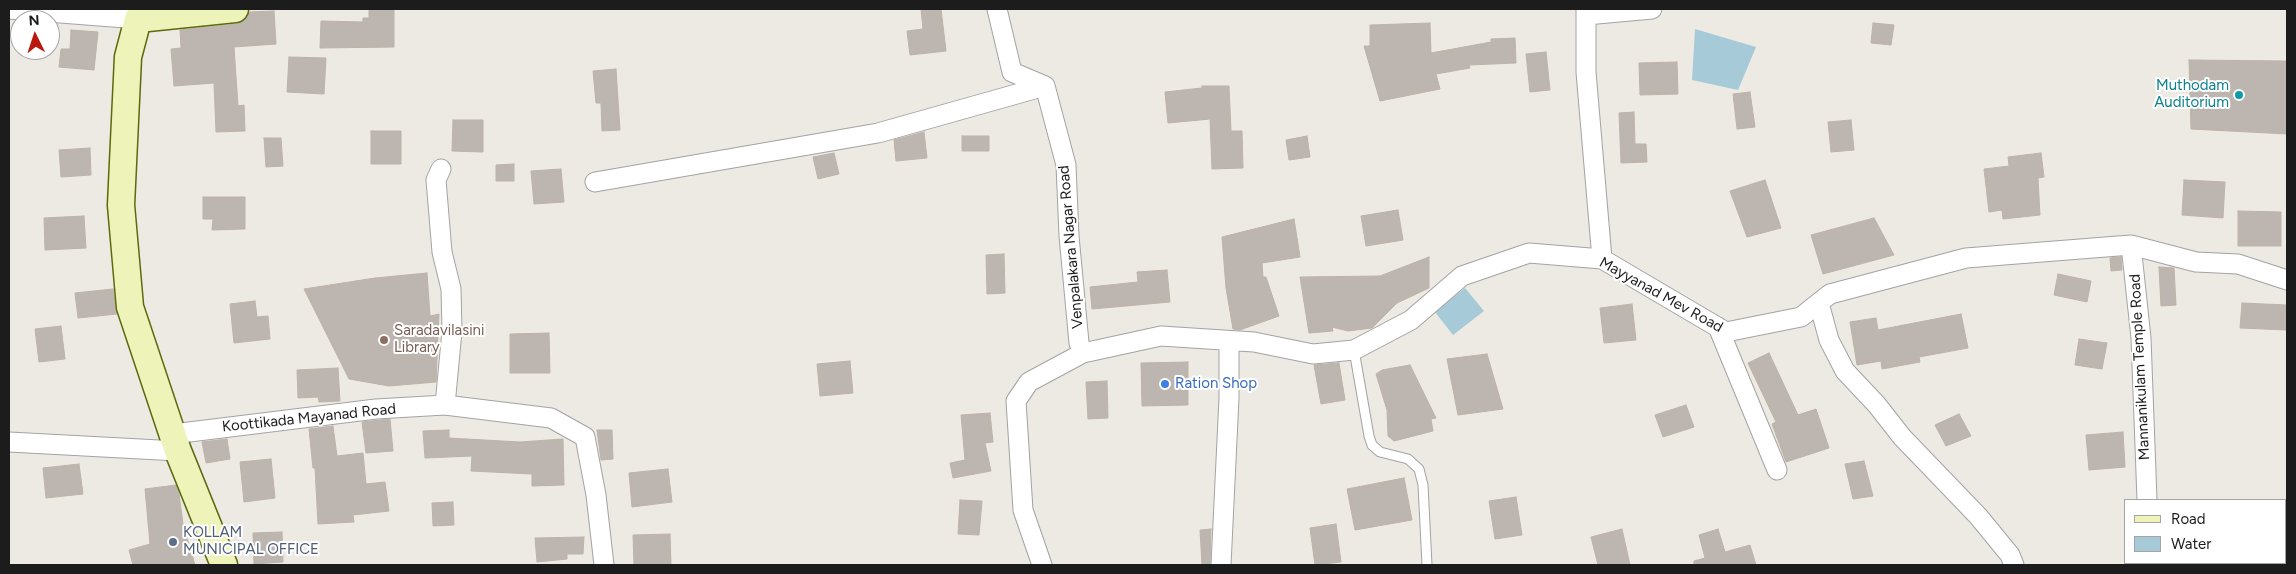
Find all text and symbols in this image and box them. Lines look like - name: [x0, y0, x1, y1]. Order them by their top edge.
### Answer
- north arrow: [10, 10, 60, 60]
- text: N: [28, 12, 40, 29]
- place label: Muthodam Auditorium: [2154, 77, 2229, 112]
- marker: Muthodam Auditorium: [2233, 89, 2245, 101]
- street label: Venpalakara Nagar Road: [1055, 165, 1087, 329]
- street label: Mayyanad Mev Road: [1596, 254, 1726, 336]
- street label: Mannanikulam Temple Road: [2126, 273, 2154, 461]
- place label: Saradavilasini Library: [394, 322, 484, 357]
- marker: Saradavilasini Library: [378, 334, 390, 346]
- place label: Ration Shop: [1175, 375, 1257, 393]
- marker: Ration Shop: [1159, 378, 1171, 390]
- street label: Koottikada Mayanad Road: [221, 400, 397, 436]
- legend: [2124, 499, 2286, 564]
- text: Road: [2171, 510, 2206, 528]
- place label: KOLLAM MUNICIPAL OFFICE: [183, 524, 319, 559]
- text: Water: [2171, 535, 2211, 553]
- marker: KOLLAM MUNICIPAL OFFICE: [167, 536, 179, 548]

